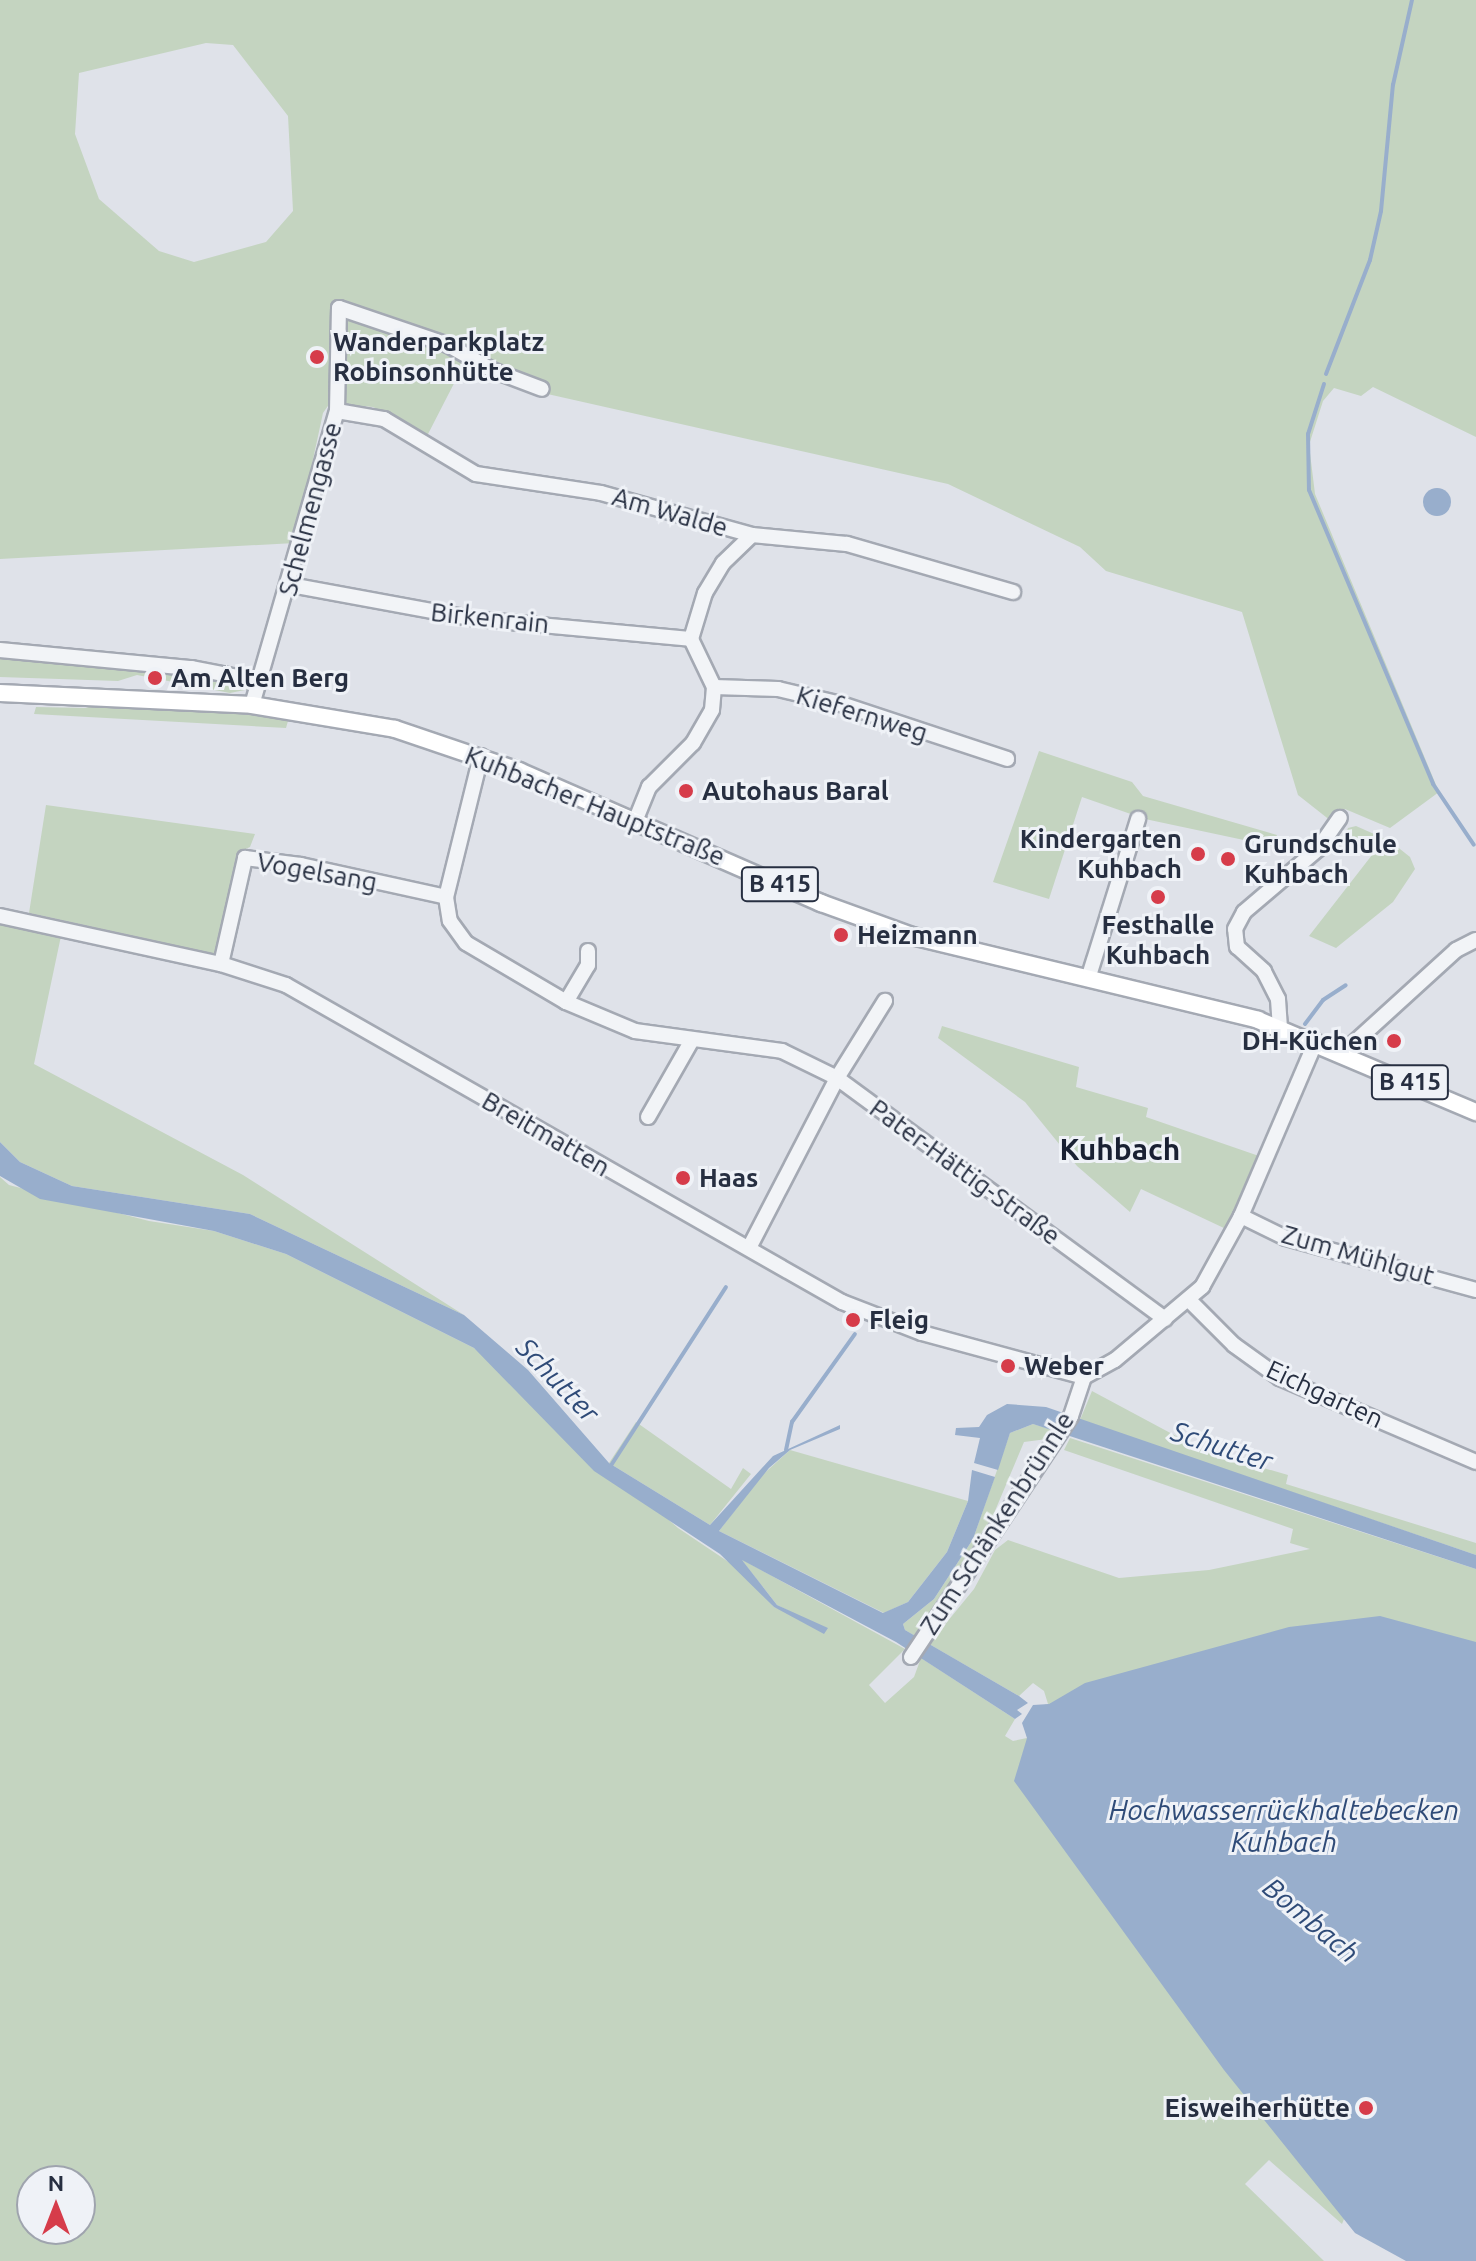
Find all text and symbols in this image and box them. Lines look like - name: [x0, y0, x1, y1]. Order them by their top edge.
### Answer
- place label: Wanderparkplatz Robinsonhütte: [333, 326, 544, 388]
- marker: Wanderparkplatz Robinsonhütte: [308, 348, 326, 366]
- street label: Schelmengasse: [272, 419, 348, 599]
- street label: Am Walde: [609, 481, 731, 543]
- street label: Birkenrain: [429, 596, 551, 640]
- place label: Am Alten Berg: [171, 662, 349, 694]
- marker: Am Alten Berg: [146, 669, 164, 687]
- street label: Kiefernweg: [793, 679, 931, 749]
- street label: Kuhbacher Hauptstraße: [460, 740, 730, 872]
- place label: Autohaus Baral: [702, 775, 889, 807]
- marker: Autohaus Baral: [677, 782, 695, 800]
- place label: Kindergarten Kuhbach: [1020, 823, 1182, 884]
- place label: Grundschule Kuhbach: [1244, 828, 1397, 890]
- marker: Kindergarten Kuhbach: [1189, 845, 1207, 863]
- street label: Vogelsang: [255, 846, 379, 898]
- marker: Grundschule Kuhbach: [1219, 850, 1237, 868]
- road number: B 415: [740, 864, 820, 904]
- marker: Festhalle Kuhbach: [1149, 888, 1167, 906]
- place label: Festhalle Kuhbach: [1102, 909, 1214, 970]
- place label: Heizmann: [857, 919, 978, 951]
- marker: Heizmann: [832, 926, 850, 944]
- place label: DH-Küchen: [1242, 1025, 1378, 1057]
- marker: DH-Küchen: [1385, 1032, 1403, 1050]
- road number: B 415: [1370, 1062, 1450, 1102]
- street label: Breitmatten: [476, 1085, 616, 1183]
- street label: Pater-Hättig-Straße: [864, 1092, 1066, 1252]
- district label: Kuhbach: [1060, 1131, 1180, 1167]
- place label: Haas: [699, 1162, 758, 1194]
- marker: Haas: [674, 1169, 692, 1187]
- street label: Zum Mühlgut: [1278, 1218, 1438, 1292]
- place label: Fleig: [869, 1304, 929, 1336]
- marker: Fleig: [844, 1311, 862, 1329]
- water label: Schutter: [510, 1331, 606, 1429]
- place label: Weber: [1024, 1350, 1104, 1382]
- street label: Eichgarten: [1262, 1353, 1388, 1435]
- marker: Weber: [999, 1357, 1017, 1375]
- street label: Zum Schänkenbrünnle: [913, 1406, 1081, 1640]
- water label: Schutter: [1167, 1414, 1277, 1478]
- water label: Hochwasserrückhaltebecken Kuhbach: [1109, 1793, 1459, 1859]
- water label: Bombach: [1256, 1870, 1366, 1970]
- place label: Eisweiherhütte: [1164, 2092, 1350, 2124]
- marker: Eisweiherhütte: [1357, 2099, 1375, 2117]
- north arrow: [16, 2165, 96, 2245]
- text: N: [48, 2170, 64, 2195]

